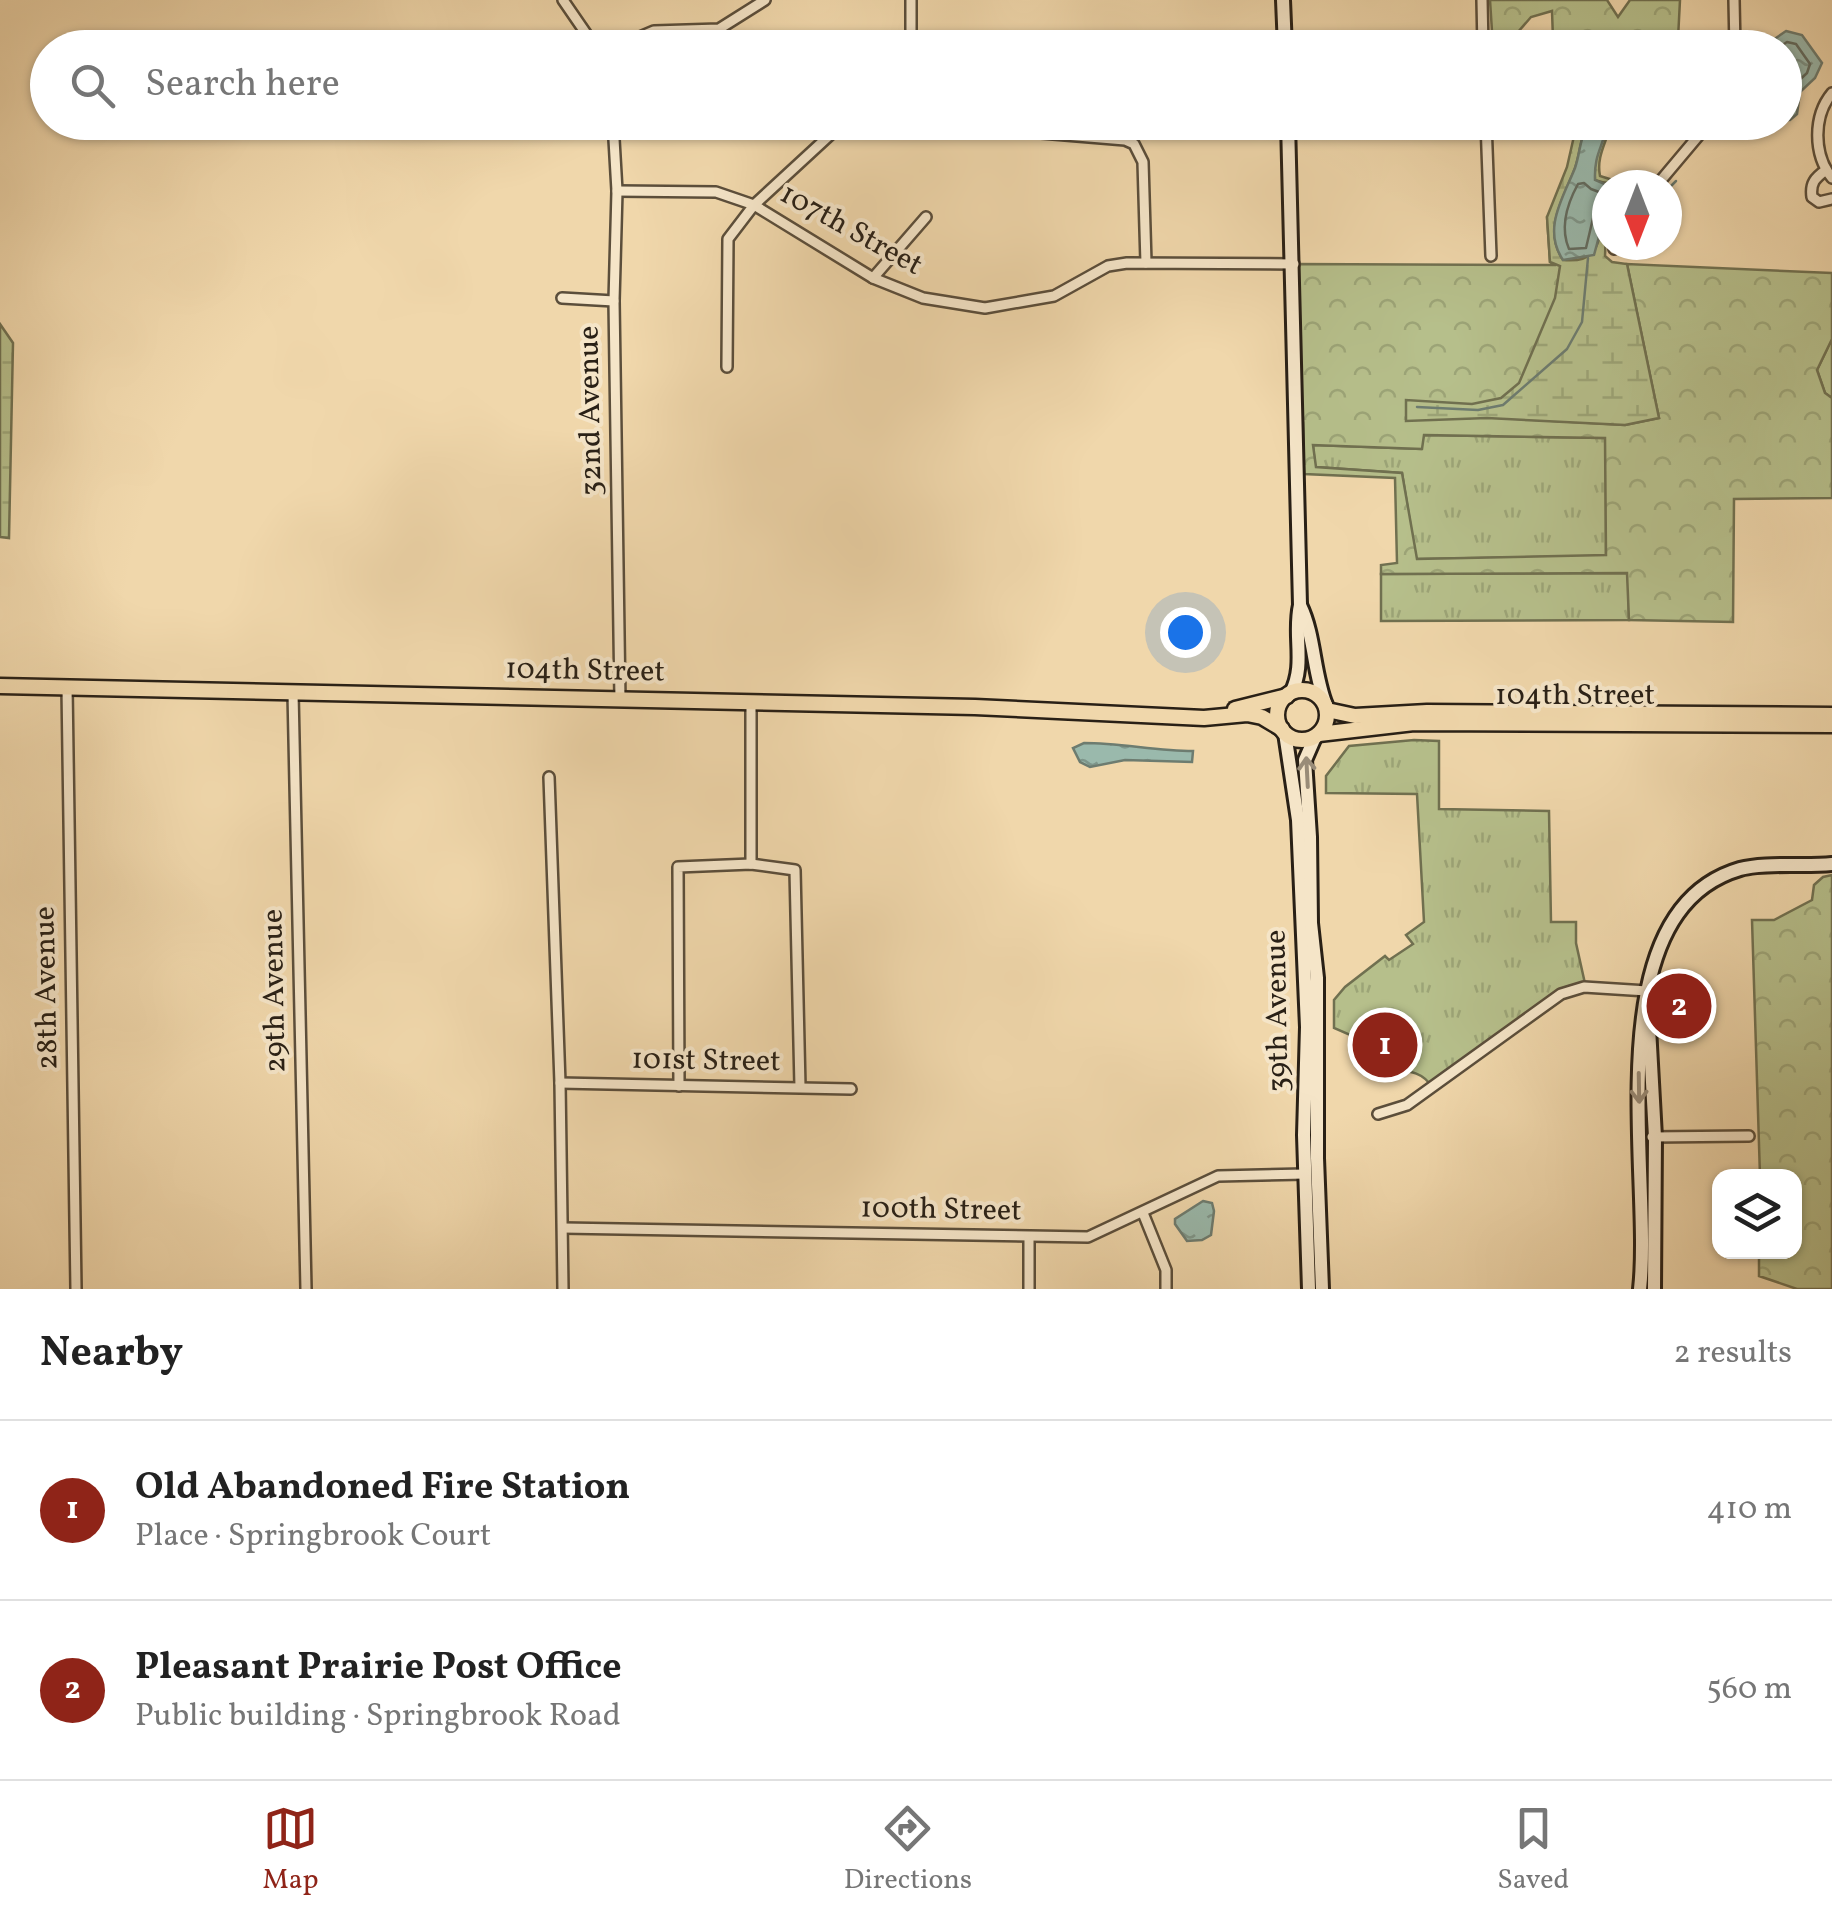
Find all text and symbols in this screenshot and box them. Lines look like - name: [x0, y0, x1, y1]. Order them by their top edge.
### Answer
- search box: [30, 30, 1802, 140]
- icon: search: [65, 58, 120, 113]
- text: Search here: [145, 59, 340, 112]
- north arrow: [1592, 170, 1682, 260]
- street label: 107th Street: [772, 174, 930, 286]
- street label: 32nd Avenue: [569, 325, 613, 497]
- your location: [1160, 607, 1211, 658]
- street label: 104th Street: [505, 649, 665, 693]
- street label: 104th Street: [1495, 675, 1655, 717]
- one-way arrow: [1297, 757, 1316, 789]
- street label: 28th Avenue: [25, 906, 69, 1070]
- street label: 29th Avenue: [253, 909, 297, 1073]
- street label: 39th Avenue: [1256, 929, 1300, 1093]
- pin: 2: [1646, 968, 1712, 1044]
- pin: 1: [1352, 1008, 1418, 1082]
- street label: 101st Street: [631, 1039, 781, 1083]
- one-way arrow: [1629, 1072, 1648, 1104]
- map controls: [1712, 1169, 1802, 1259]
- button: layers: [1712, 1169, 1802, 1259]
- street label: 100th Street: [860, 1188, 1022, 1232]
- text: Nearby: [40, 1325, 183, 1384]
- text: 2 results: [1674, 1332, 1792, 1376]
- text: Old Abandoned Fire Station: [135, 1462, 630, 1515]
- text: 1: [66, 1488, 79, 1532]
- text: 410 m: [1707, 1488, 1792, 1532]
- text: Place · Springbrook Court: [135, 1515, 491, 1559]
- text: Pleasant Prairie Post Office: [135, 1642, 622, 1695]
- text: 2: [64, 1668, 81, 1712]
- text: 560 m: [1706, 1668, 1792, 1712]
- text: Public building · Springbrook Road: [135, 1695, 621, 1739]
- tab: Map: [263, 1801, 319, 1900]
- tab: Directions: [844, 1801, 972, 1900]
- tab: Saved: [1497, 1801, 1569, 1900]

